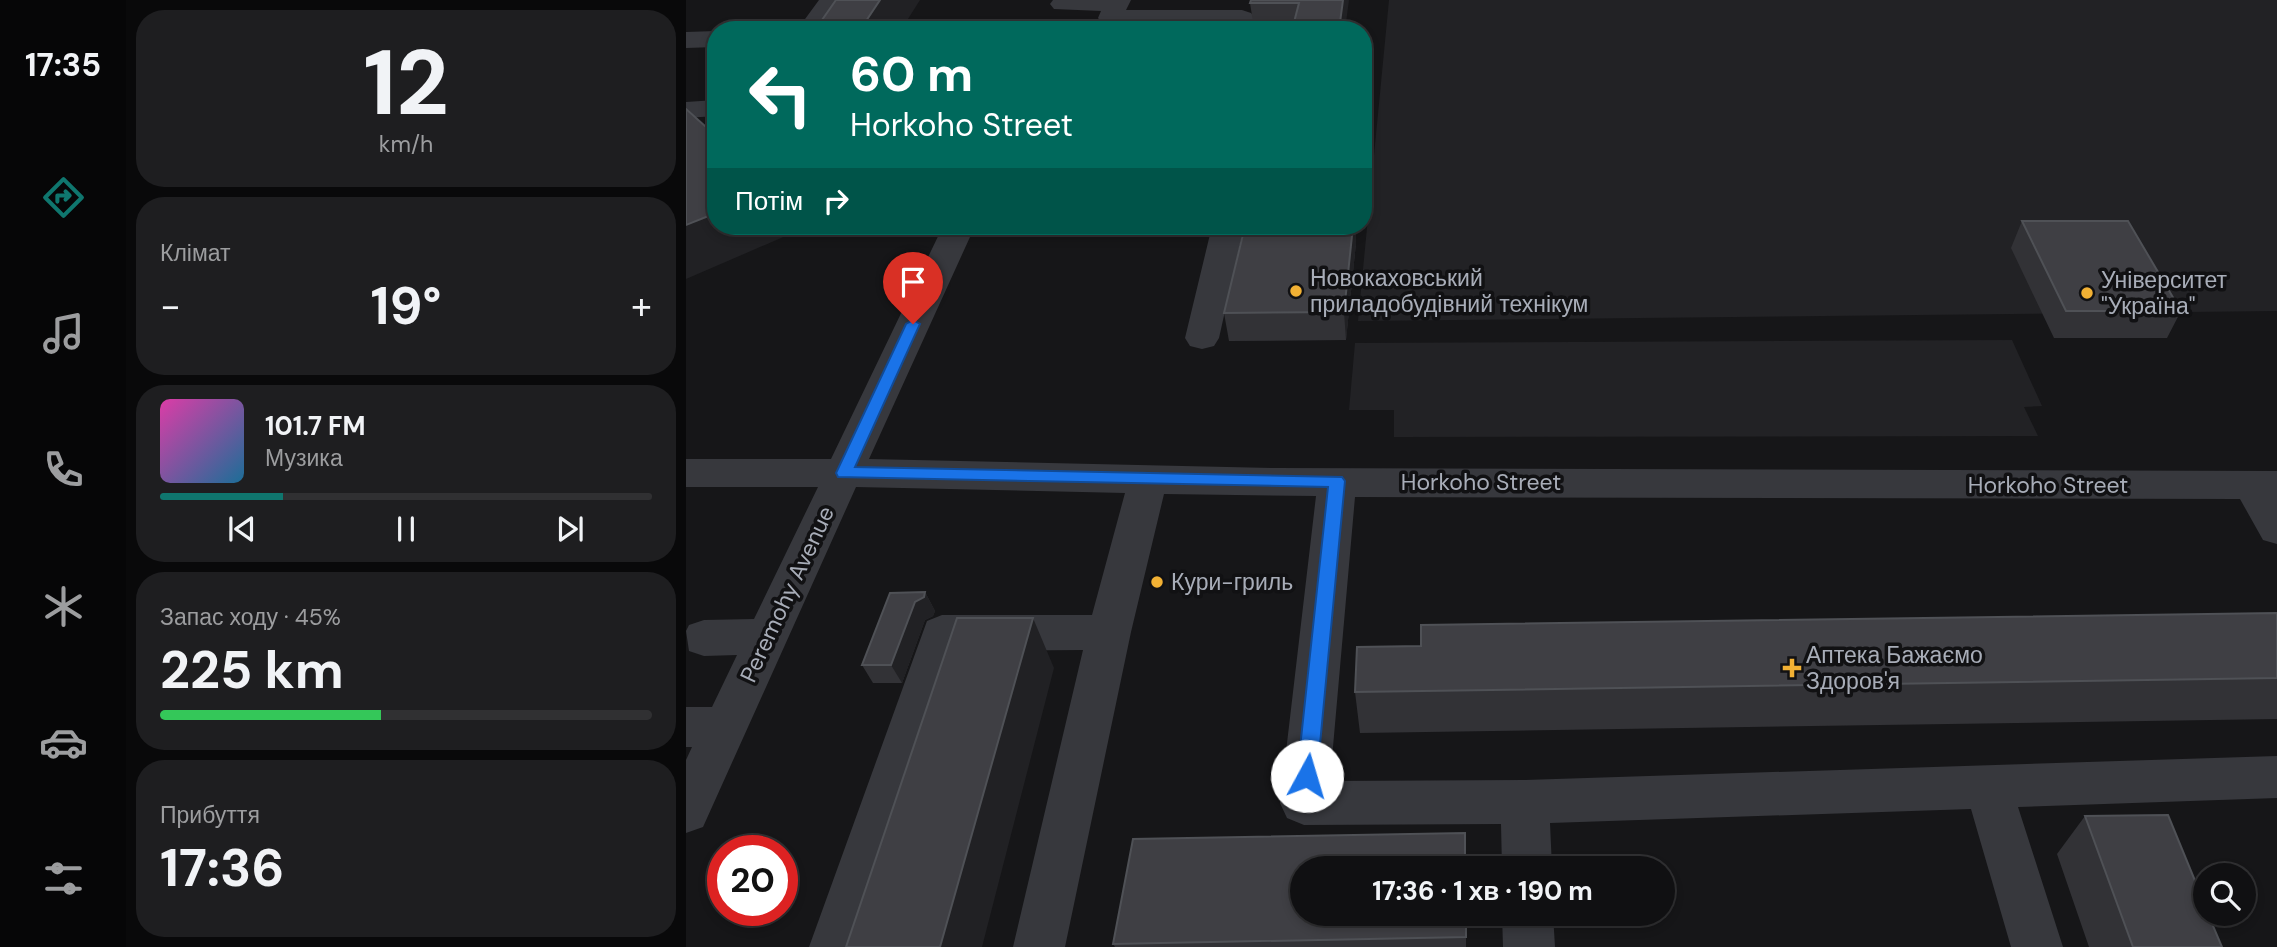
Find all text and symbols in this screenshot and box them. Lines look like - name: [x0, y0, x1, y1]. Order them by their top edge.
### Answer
- text: 12: [363, 24, 449, 142]
- text: 60 m: [850, 42, 973, 106]
- text: 17:35: [25, 44, 101, 86]
- icon: left: [735, 49, 826, 140]
- text: Horkoho Street: [850, 104, 1073, 146]
- text: km/h: [379, 129, 433, 159]
- icon: directions: [39, 173, 88, 222]
- icon: right: [817, 182, 855, 220]
- text: Потім: [735, 184, 803, 218]
- text: Клімат: [160, 238, 231, 268]
- pin: [883, 252, 943, 324]
- icon: arrive: [894, 263, 932, 301]
- place label: Новокаховський приладобудівний технікум: [1310, 263, 1588, 319]
- place label: Університет "Україна": [2101, 265, 2228, 321]
- text: 19°: [371, 272, 441, 340]
- text: −: [160, 281, 181, 331]
- text: +: [631, 281, 652, 331]
- marker: Новокаховський приладобудівний технікум: [1288, 283, 1304, 299]
- marker: Університет "Україна": [2079, 285, 2095, 301]
- icon: music: [39, 309, 88, 358]
- text: 101.7 FM: [265, 409, 366, 443]
- text: Музика: [265, 443, 343, 473]
- icon: phone: [39, 445, 88, 494]
- street label: Horkoho Street: [1401, 467, 1561, 497]
- street label: Horkoho Street: [1968, 470, 2128, 500]
- street label: Peremohy Avenue: [733, 501, 841, 687]
- icon: previous: [223, 510, 261, 548]
- icon: pause: [387, 510, 425, 548]
- icon: next: [551, 510, 589, 548]
- place label: Кури-гриль: [1171, 567, 1293, 597]
- marker: Кури-гриль: [1149, 574, 1165, 590]
- icon: climate: [39, 582, 88, 631]
- text: Запас ходу · 45%: [160, 602, 341, 632]
- text: 225 km: [160, 636, 344, 704]
- place label: Аптека Бажаємо Здоров'я: [1806, 640, 1983, 696]
- marker: Аптека Бажаємо Здоров'я: [1784, 660, 1800, 676]
- icon: car: [39, 718, 88, 767]
- position arrow: [1270, 739, 1344, 813]
- text: Прибуття: [160, 800, 260, 830]
- text: 17:36: [160, 834, 284, 902]
- speed limit sign: 20: [707, 835, 798, 926]
- icon: filters: [39, 854, 88, 903]
- map controls: [2193, 863, 2256, 926]
- button: search: [2193, 863, 2256, 926]
- text: 17:36 · 1 хв · 190 m: [1372, 874, 1593, 908]

